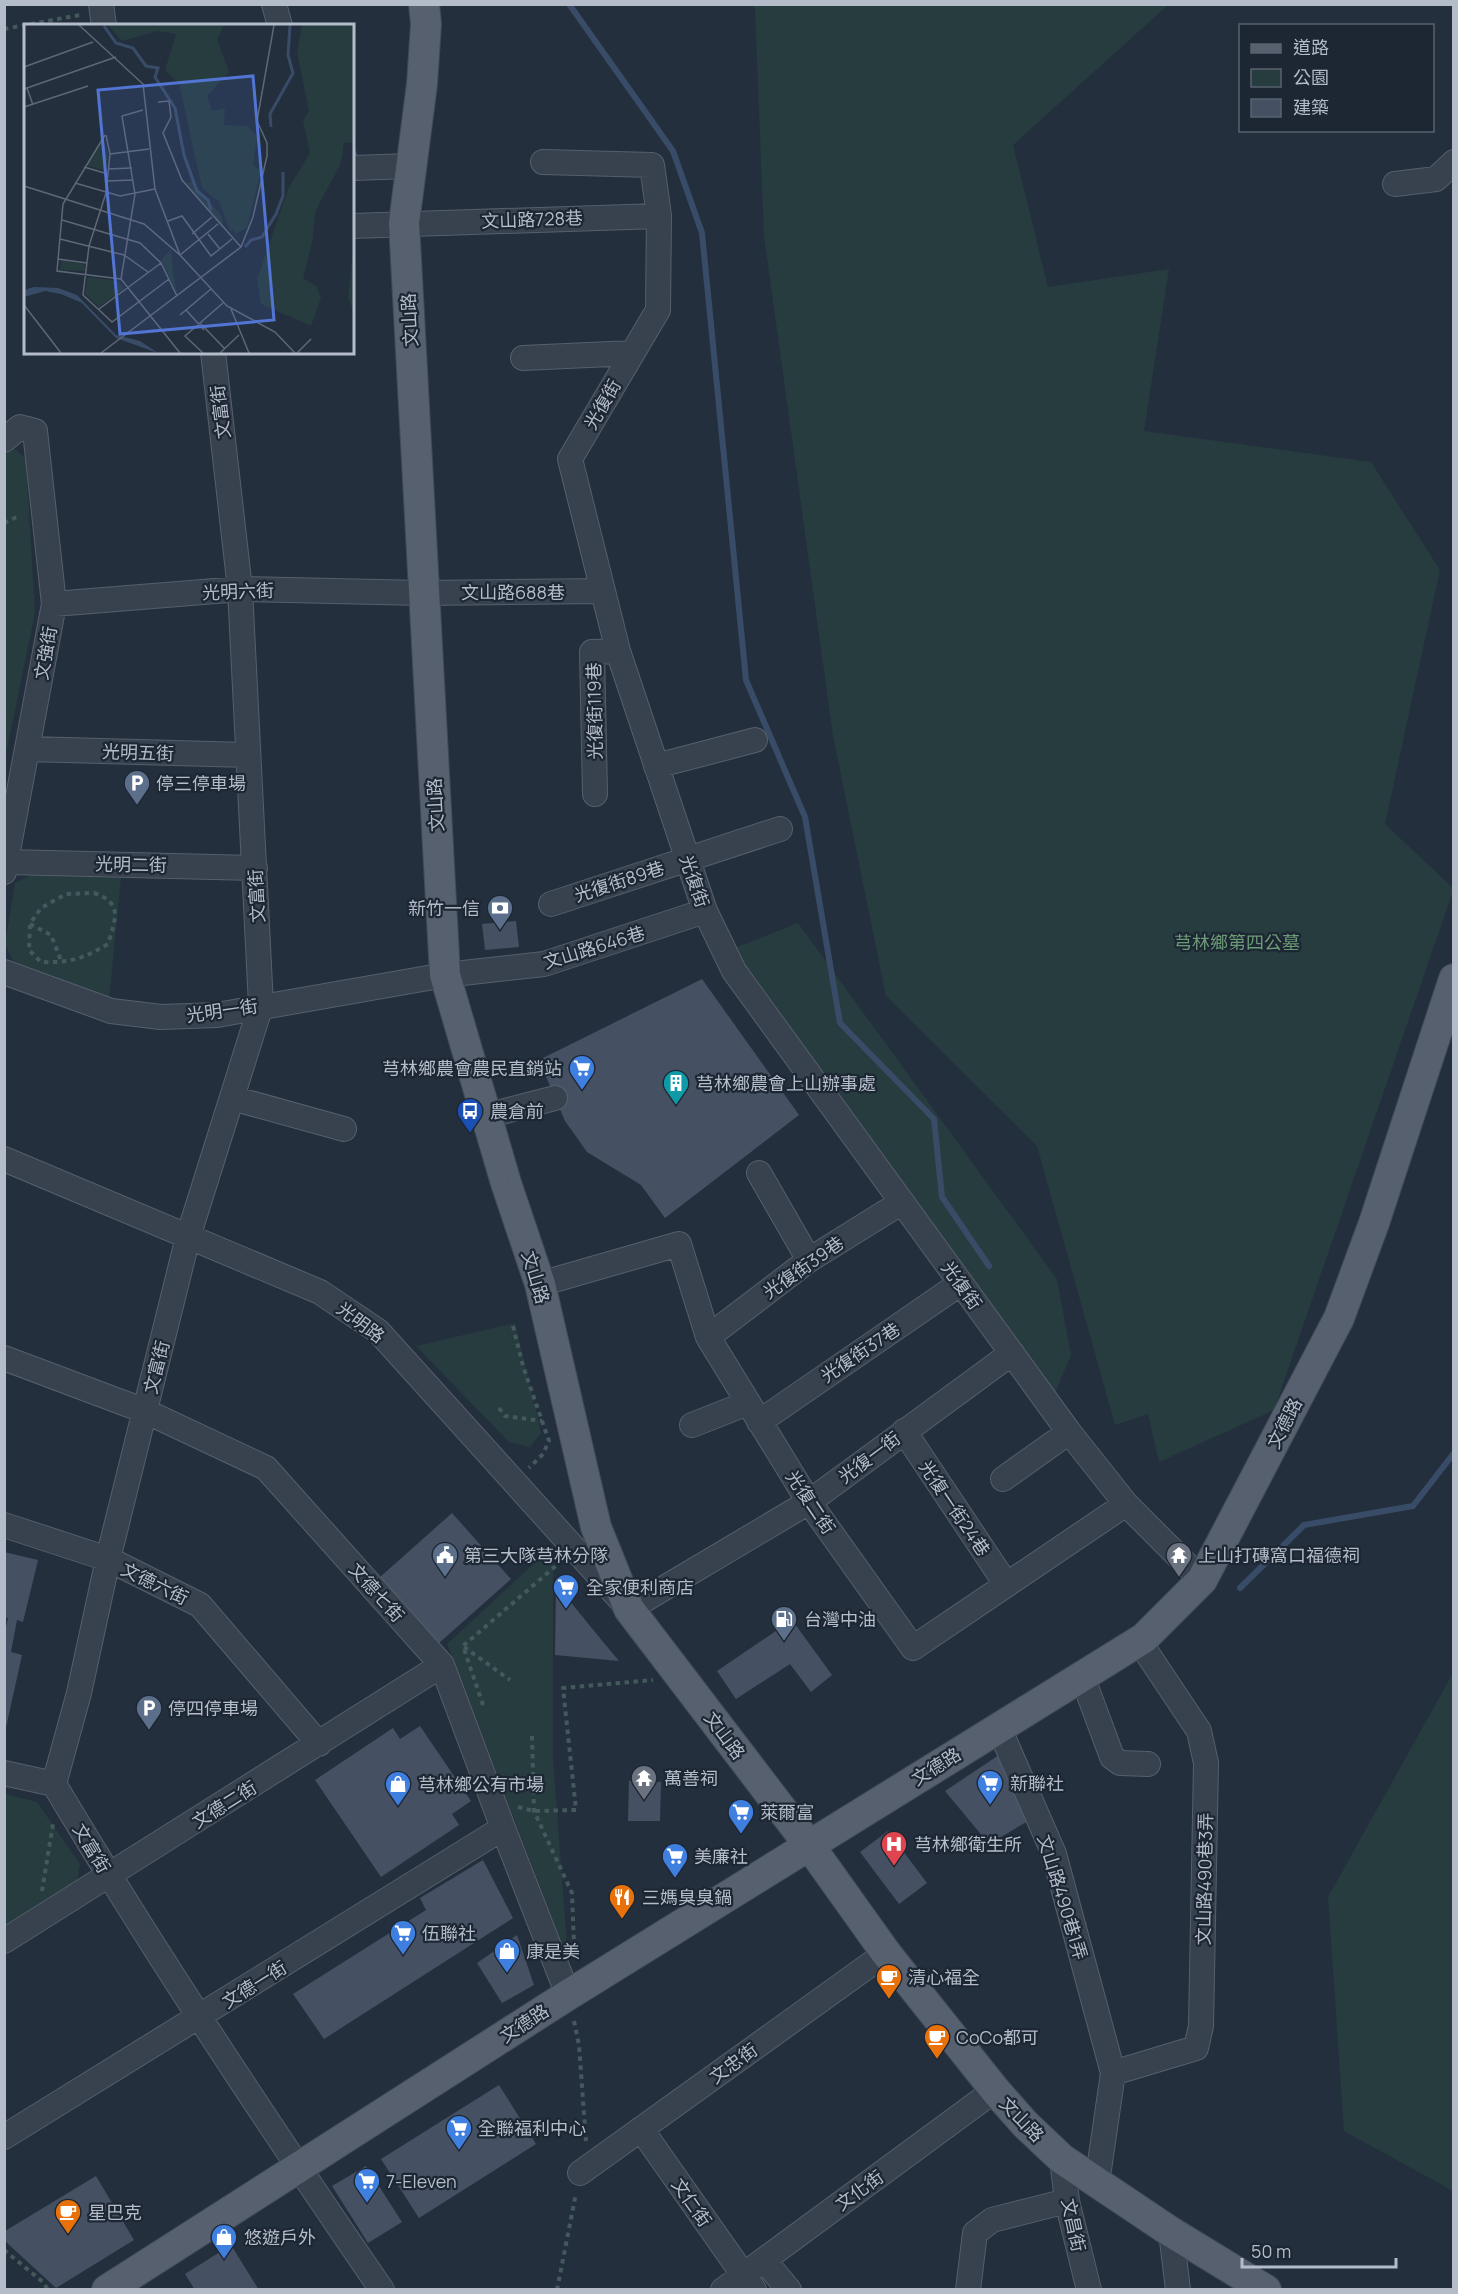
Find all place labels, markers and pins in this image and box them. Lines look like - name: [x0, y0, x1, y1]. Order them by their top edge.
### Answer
- parking icon: 停三停車場: [122, 768, 152, 806]
- place label: 停三停車場: [156, 771, 246, 795]
- bank icon: 新竹一信: [485, 893, 515, 931]
- place label: 新竹一信: [408, 896, 480, 920]
- supermarket icon: 芎林鄉農會農民直銷站: [567, 1053, 597, 1091]
- place label: 芎林鄉農會農民直銷站: [382, 1056, 562, 1080]
- building icon: 芎林鄉農會上山辦事處: [661, 1068, 691, 1106]
- place label: 芎林鄉農會上山辦事處: [696, 1071, 876, 1095]
- bus stop icon: 農倉前: [455, 1096, 485, 1134]
- place label: 農倉前: [490, 1099, 544, 1123]
- public building icon: 第三大隊芎林分隊: [430, 1540, 460, 1578]
- temple icon: 上山打磚窩口福德祠: [1164, 1540, 1194, 1578]
- place label: 第三大隊芎林分隊: [464, 1543, 608, 1567]
- place label: 上山打磚窩口福德祠: [1198, 1543, 1360, 1567]
- supermarket icon: 全家便利商店: [551, 1572, 581, 1610]
- place label: 全家便利商店: [586, 1575, 694, 1599]
- fuel station icon: 台灣中油: [769, 1604, 799, 1642]
- place label: 台灣中油: [804, 1607, 876, 1631]
- parking icon: 停四停車場: [134, 1693, 164, 1731]
- place label: 停四停車場: [168, 1696, 258, 1720]
- temple icon: 萬善祠: [629, 1763, 659, 1801]
- place label: 萬善祠: [664, 1766, 718, 1790]
- supermarket icon: 新聯社: [975, 1768, 1005, 1806]
- shop icon: 芎林鄉公有市場: [383, 1769, 413, 1807]
- place label: 新聯社: [1010, 1771, 1064, 1795]
- place label: 芎林鄉公有市場: [418, 1772, 544, 1796]
- supermarket icon: 萊爾富: [726, 1797, 756, 1835]
- place label: 萊爾富: [760, 1800, 814, 1824]
- hospital icon: 芎林鄉衛生所: [879, 1829, 909, 1867]
- place label: 芎林鄉衛生所: [914, 1832, 1022, 1856]
- supermarket icon: 美廉社: [660, 1841, 690, 1879]
- place label: 美廉社: [694, 1844, 748, 1868]
- restaurant icon: 三媽臭臭鍋: [607, 1882, 637, 1920]
- place label: 三媽臭臭鍋: [642, 1885, 732, 1909]
- supermarket icon: 伍聯社: [388, 1918, 418, 1956]
- place label: 伍聯社: [422, 1921, 476, 1945]
- shop icon: 康是美: [492, 1936, 522, 1974]
- place label: 康是美: [526, 1939, 580, 1963]
- cafe icon: 清心福全: [874, 1962, 904, 2000]
- place label: 清心福全: [908, 1965, 980, 1989]
- cafe icon: CoCo都可: [922, 2022, 952, 2060]
- place label: CoCo都可: [956, 2025, 1039, 2049]
- supermarket icon: 全聯福利中心: [444, 2113, 474, 2151]
- place label: 全聯福利中心: [478, 2116, 586, 2140]
- supermarket icon: 7-Eleven: [352, 2166, 382, 2204]
- place label: 7-Eleven: [386, 2169, 457, 2193]
- cafe icon: 星巴克: [53, 2197, 83, 2235]
- place label: 星巴克: [88, 2200, 142, 2224]
- shop icon: 悠遊戶外: [209, 2222, 239, 2260]
- place label: 悠遊戶外: [244, 2225, 316, 2249]

